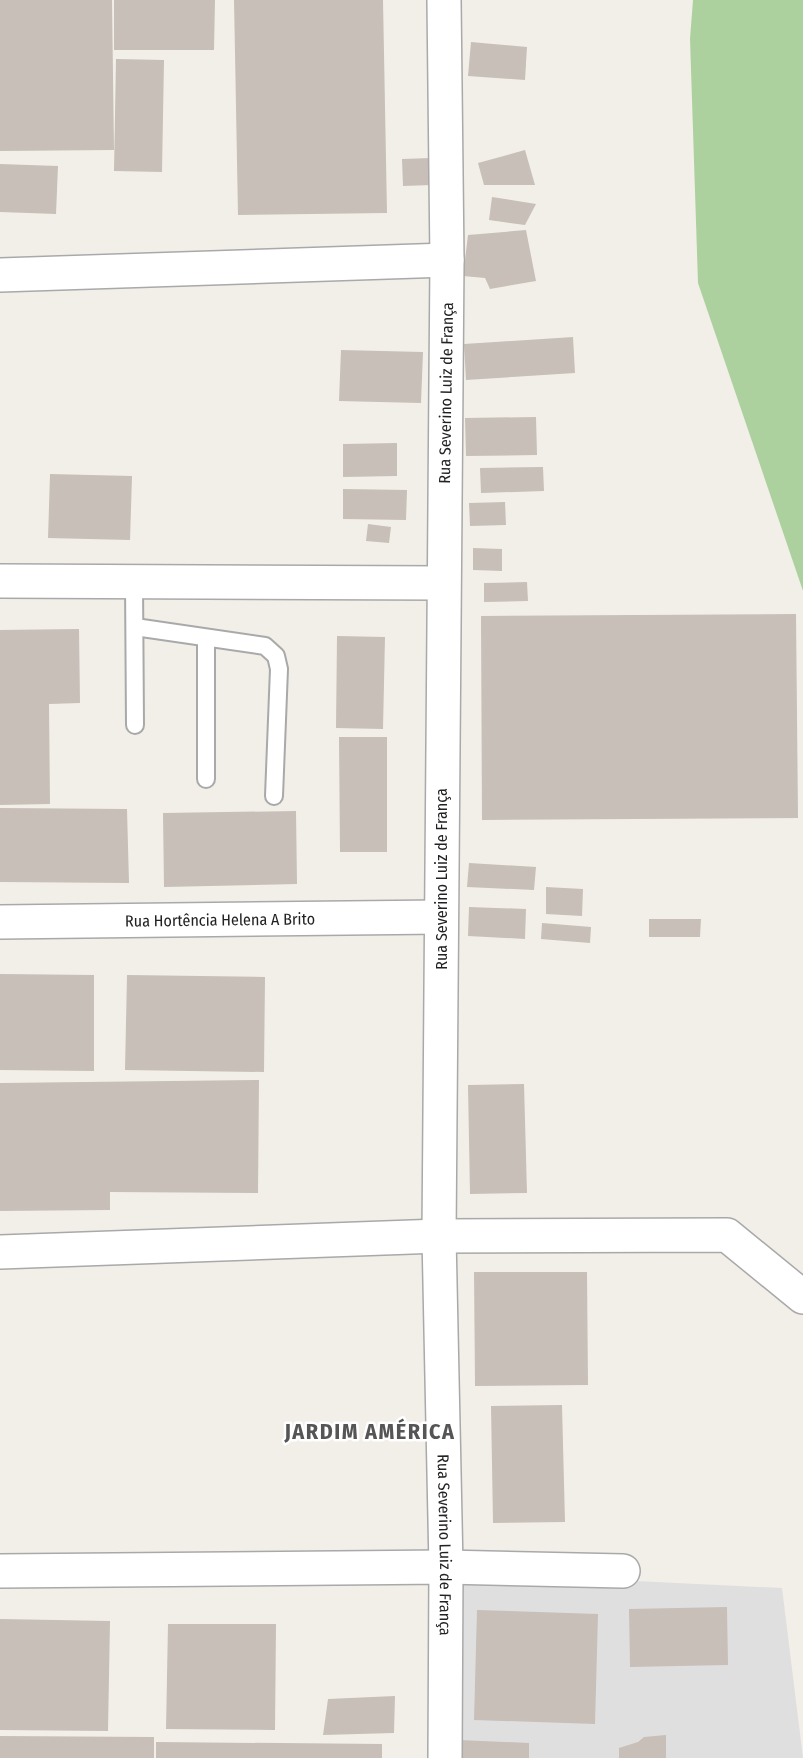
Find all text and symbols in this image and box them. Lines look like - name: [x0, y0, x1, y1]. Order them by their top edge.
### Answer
- street label: Rua Severino Luiz de França: [435, 302, 457, 484]
- street label: Rua Severino Luiz de França: [432, 788, 451, 970]
- street label: Rua Hortência Helena A Brito: [125, 909, 315, 930]
- district label: JARDIM AMÉRICA: [283, 1418, 456, 1445]
- street label: Rua Severino Luiz de França: [434, 1454, 456, 1636]

